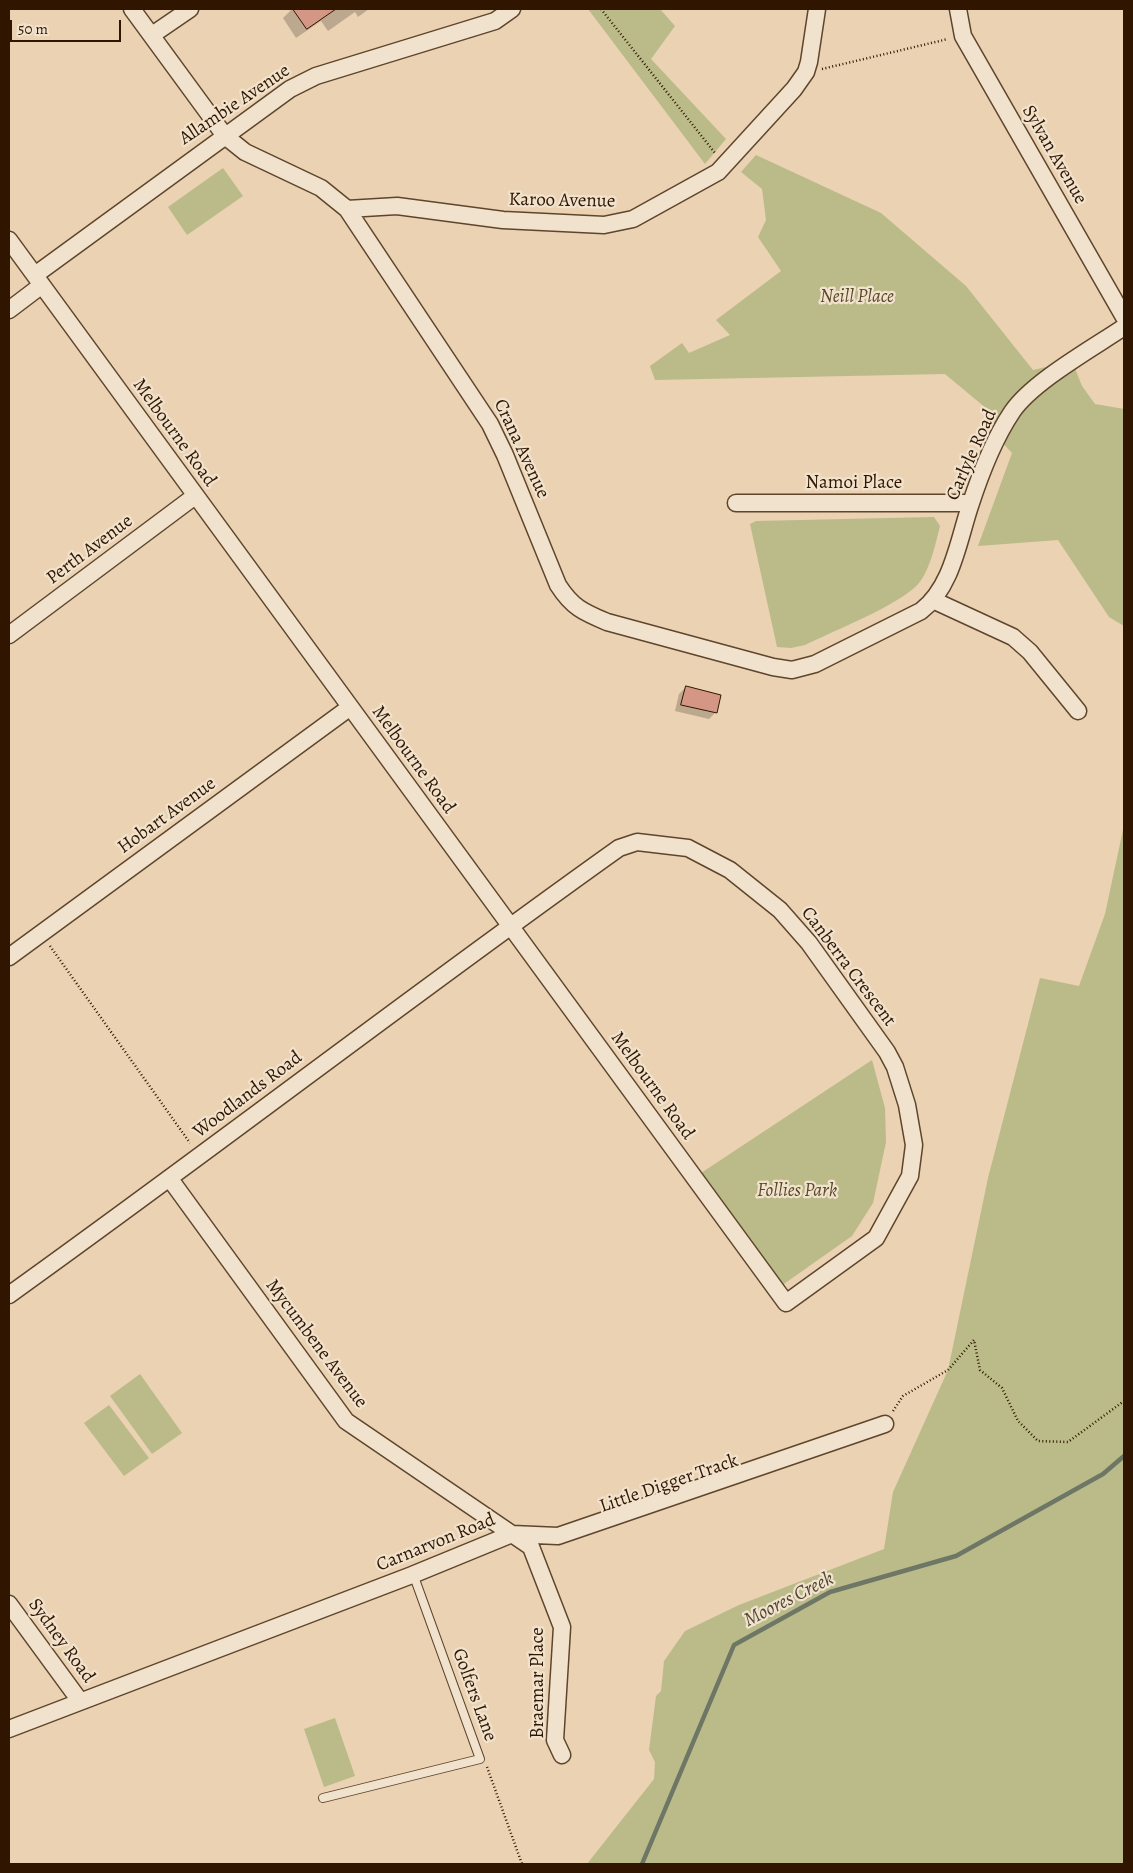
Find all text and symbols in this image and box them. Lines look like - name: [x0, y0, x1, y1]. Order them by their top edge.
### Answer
- scale bar: [12, 10, 124, 42]
- text: 50 m: [18, 19, 48, 39]
- street label: Allambie Avenue: [175, 60, 295, 150]
- street label: Sylvan Avenue: [1016, 101, 1092, 209]
- street label: Karoo Avenue: [508, 189, 616, 213]
- park label: Neill Place: [820, 286, 894, 308]
- street label: Melbourne Road: [127, 375, 221, 491]
- street label: Crana Avenue: [488, 396, 554, 502]
- street label: Carlyle Road: [942, 406, 1002, 504]
- street label: Namoi Place: [806, 472, 902, 494]
- street label: Perth Avenue: [42, 510, 138, 590]
- street label: Melbourne Road: [366, 702, 460, 818]
- street label: Hobart Avenue: [113, 773, 221, 859]
- street label: Canberra Crescent: [796, 903, 900, 1031]
- street label: Melbourne Road: [605, 1028, 699, 1144]
- street label: Woodlands Road: [189, 1047, 307, 1143]
- park label: Follies Park: [757, 1180, 837, 1202]
- street label: Mycumbene Avenue: [260, 1275, 372, 1413]
- street label: Little Digger Track: [597, 1450, 741, 1518]
- street label: Carnarvon Road: [373, 1509, 499, 1577]
- water label: Moores Creek: [740, 1567, 838, 1633]
- street label: Sydney Road: [23, 1594, 99, 1688]
- street label: Braemar Place: [527, 1627, 549, 1739]
- street label: Golfers Lane: [447, 1646, 501, 1744]

